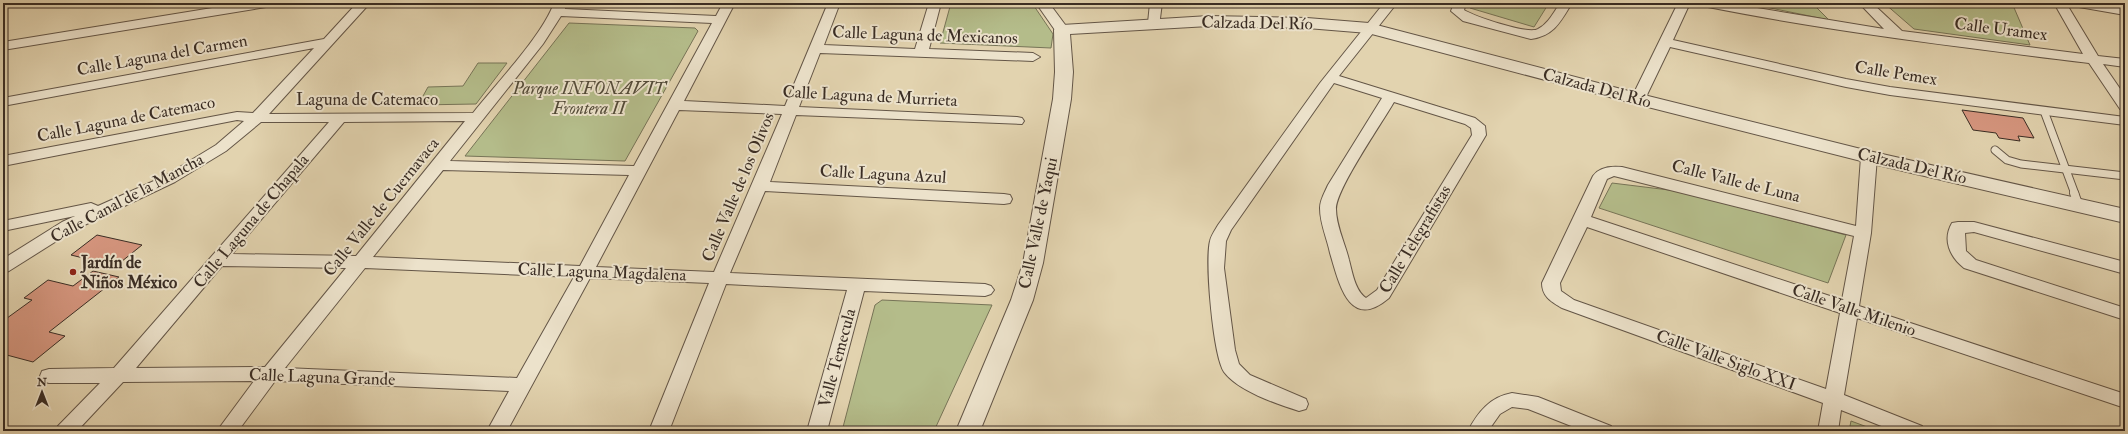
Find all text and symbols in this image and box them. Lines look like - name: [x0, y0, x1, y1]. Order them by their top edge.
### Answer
- street label: Calzada Del Río: [1201, 12, 1313, 34]
- street label: Calle Uramex: [1953, 13, 2049, 45]
- street label: Calle Laguna de Mexicanos: [832, 21, 1018, 49]
- street label: Calle Laguna del Carmen: [75, 30, 249, 80]
- street label: Calle Pemex: [1853, 56, 1939, 90]
- street label: Calzada Del Río: [1540, 63, 1654, 113]
- park label: Parque INFONAVIT Frontera II: [511, 78, 669, 119]
- street label: Calle Laguna de Murrieta: [782, 81, 959, 111]
- street label: Laguna de Catemaco: [296, 89, 438, 110]
- street label: Calle Laguna de Catemaco: [35, 91, 217, 147]
- street label: Calle Valle de los Olivos: [697, 109, 779, 265]
- street label: Calle Valle de Cuernavaca: [318, 132, 444, 281]
- street label: Calzada Del Río: [1855, 143, 1969, 189]
- street label: Calle Canal de la Mancha: [47, 148, 208, 247]
- street label: Calle Laguna de Chapala: [189, 149, 315, 293]
- street label: Calle Valle de Yaqui: [1014, 155, 1062, 291]
- street label: Calle Valle de Luna: [1670, 155, 1803, 207]
- street label: Calle Laguna Azul: [819, 160, 948, 188]
- street label: Calle Telegrafistas: [1374, 181, 1456, 297]
- place label: Jardín de Niños México: [80, 252, 177, 293]
- street label: Calle Laguna Magdalena: [517, 259, 688, 285]
- marker: Jardín de Niños México: [68, 267, 78, 277]
- street label: Calle Valle Milenio: [1789, 279, 1919, 341]
- street label: Valle Temecula: [814, 305, 861, 410]
- street label: Calle Valle Siglo XXI: [1653, 325, 1799, 395]
- street label: Calle Laguna Grande: [248, 364, 396, 390]
- north arrow: [22, 372, 62, 412]
- text: N: [36, 376, 48, 389]

